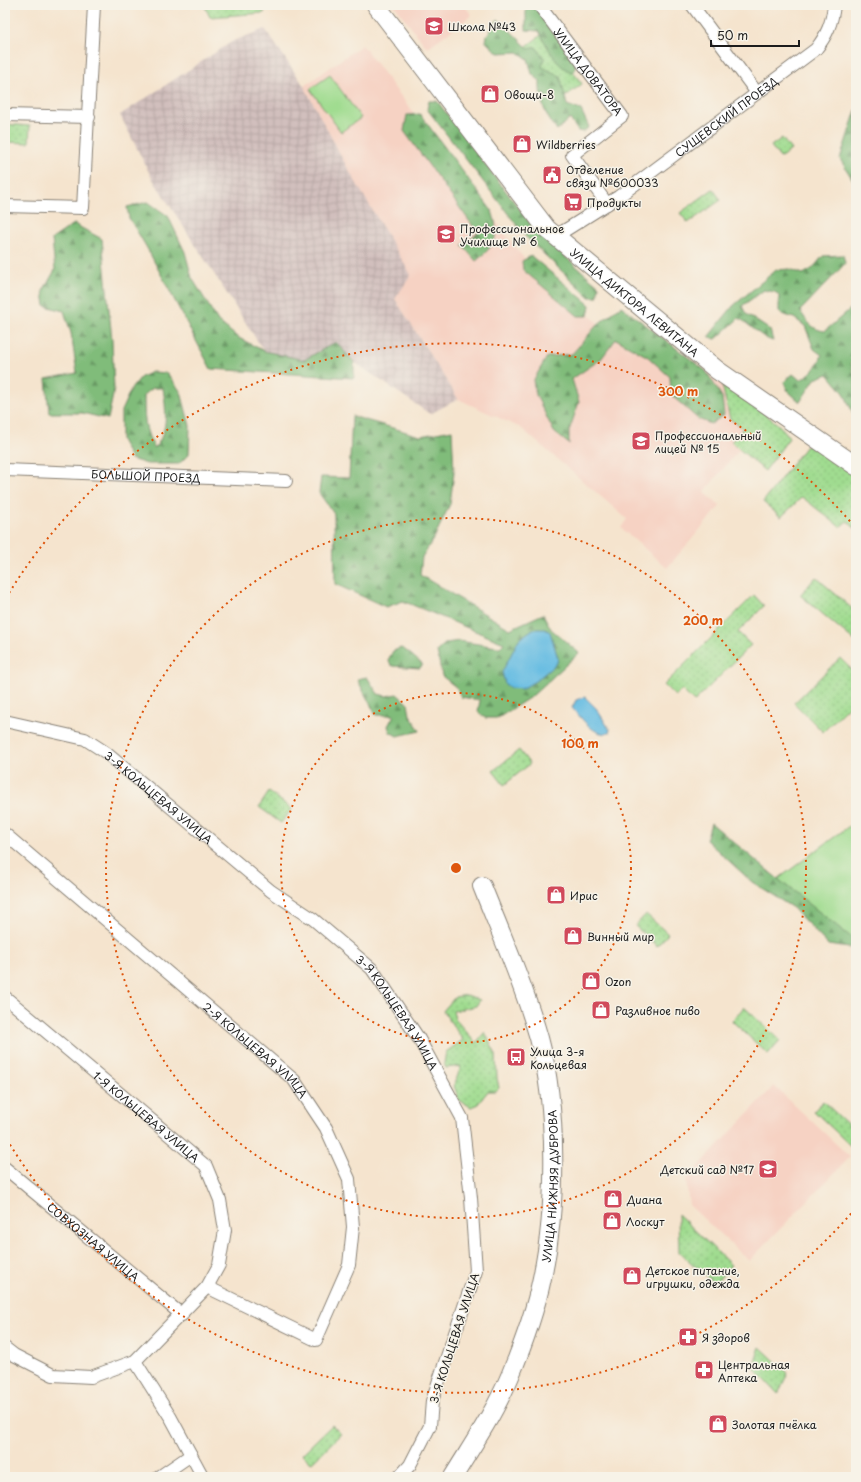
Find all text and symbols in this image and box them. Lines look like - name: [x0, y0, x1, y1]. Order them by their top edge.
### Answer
- school or university icon: Школа №43: [423, 15, 445, 37]
- place label: Школа №43: [448, 18, 516, 35]
- scale bar: [711, 22, 799, 48]
- street label: УЛИЦА ДОВАТОРА: [550, 24, 628, 119]
- text: 50 m: [717, 26, 748, 44]
- street label: СУЩЕВСКИЙ ПРОЕЗД: [671, 72, 781, 160]
- shop icon: Овощи-8: [479, 83, 501, 105]
- place label: Овощи-8: [504, 86, 554, 103]
- shop icon: Wildberries: [511, 133, 533, 155]
- place label: Wildberries: [536, 136, 596, 153]
- place label: Отделение связи №600033: [566, 161, 659, 191]
- public building icon: Отделение связи №600033: [541, 164, 563, 186]
- supermarket icon: Продукты: [562, 191, 584, 213]
- place label: Продукты: [587, 194, 641, 211]
- place label: Профессиональное Училище № 6: [460, 220, 564, 250]
- school or university icon: Профессиональное Училище № 6: [435, 223, 457, 245]
- street label: УЛИЦА ДИКТОРА ЛЕВИТАНА: [567, 244, 703, 360]
- text: 300 m: [658, 382, 698, 400]
- place label: Профессиональный лицей № 15: [654, 427, 762, 457]
- school or university icon: Профессиональный лицей № 15: [630, 430, 652, 452]
- street label: БОЛЬШОЙ ПРОЕЗД: [91, 465, 201, 486]
- text: 200 m: [683, 611, 723, 629]
- text: 100 m: [561, 734, 599, 752]
- street label: 3-Я КОЛЬЦЕВАЯ УЛИЦА: [101, 747, 217, 848]
- centre of rings: [449, 861, 463, 875]
- shop icon: Ирис: [545, 884, 567, 906]
- place label: Ирис: [570, 887, 598, 904]
- shop icon: Винный мир: [562, 925, 584, 947]
- place label: Винный мир: [587, 928, 655, 945]
- street label: 3-Я КОЛЬЦЕВАЯ УЛИЦА: [352, 951, 443, 1073]
- shop icon: Ozon: [580, 970, 602, 992]
- place label: Ozon: [605, 973, 631, 990]
- street label: 2-Я КОЛЬЦЕВАЯ УЛИЦА: [199, 998, 312, 1102]
- shop icon: Разливное пиво: [590, 999, 612, 1021]
- place label: Разливное пиво: [615, 1002, 700, 1019]
- place label: Улица 3-я Кольцевая: [530, 1043, 587, 1073]
- bus stop icon: Улица 3-я Кольцевая: [505, 1046, 527, 1068]
- street label: 1-Я КОЛЬЦЕВАЯ УЛИЦА: [90, 1066, 204, 1166]
- street label: УЛИЦА НИЖНЯЯ ДУБРОВА: [537, 1109, 562, 1263]
- school or university icon: Детский сад №17: [757, 1158, 779, 1180]
- place label: Детский сад №17: [659, 1161, 754, 1178]
- shop icon: Диана: [602, 1188, 624, 1210]
- place label: Диана: [626, 1191, 662, 1208]
- street label: СОВХОЗНАЯ УЛИЦА: [44, 1198, 144, 1285]
- shop icon: Лоскут: [601, 1210, 623, 1232]
- place label: Лоскут: [626, 1213, 665, 1230]
- place label: Детское питание, игрушки, одежда: [645, 1262, 740, 1292]
- shop icon: Детское питание, игрушки, одежда: [621, 1265, 643, 1287]
- street label: 3-Я КОЛЬЦЕВАЯ УЛИЦА: [425, 1270, 483, 1406]
- pharmacy icon: Я здоров: [677, 1326, 699, 1348]
- place label: Я здоров: [702, 1329, 750, 1346]
- place label: Центральная Аптека: [718, 1356, 790, 1386]
- pharmacy icon: Центральная Аптека: [693, 1359, 715, 1381]
- shop icon: Золотая пчёлка: [707, 1413, 729, 1435]
- place label: Золотая пчёлка: [732, 1416, 817, 1433]

